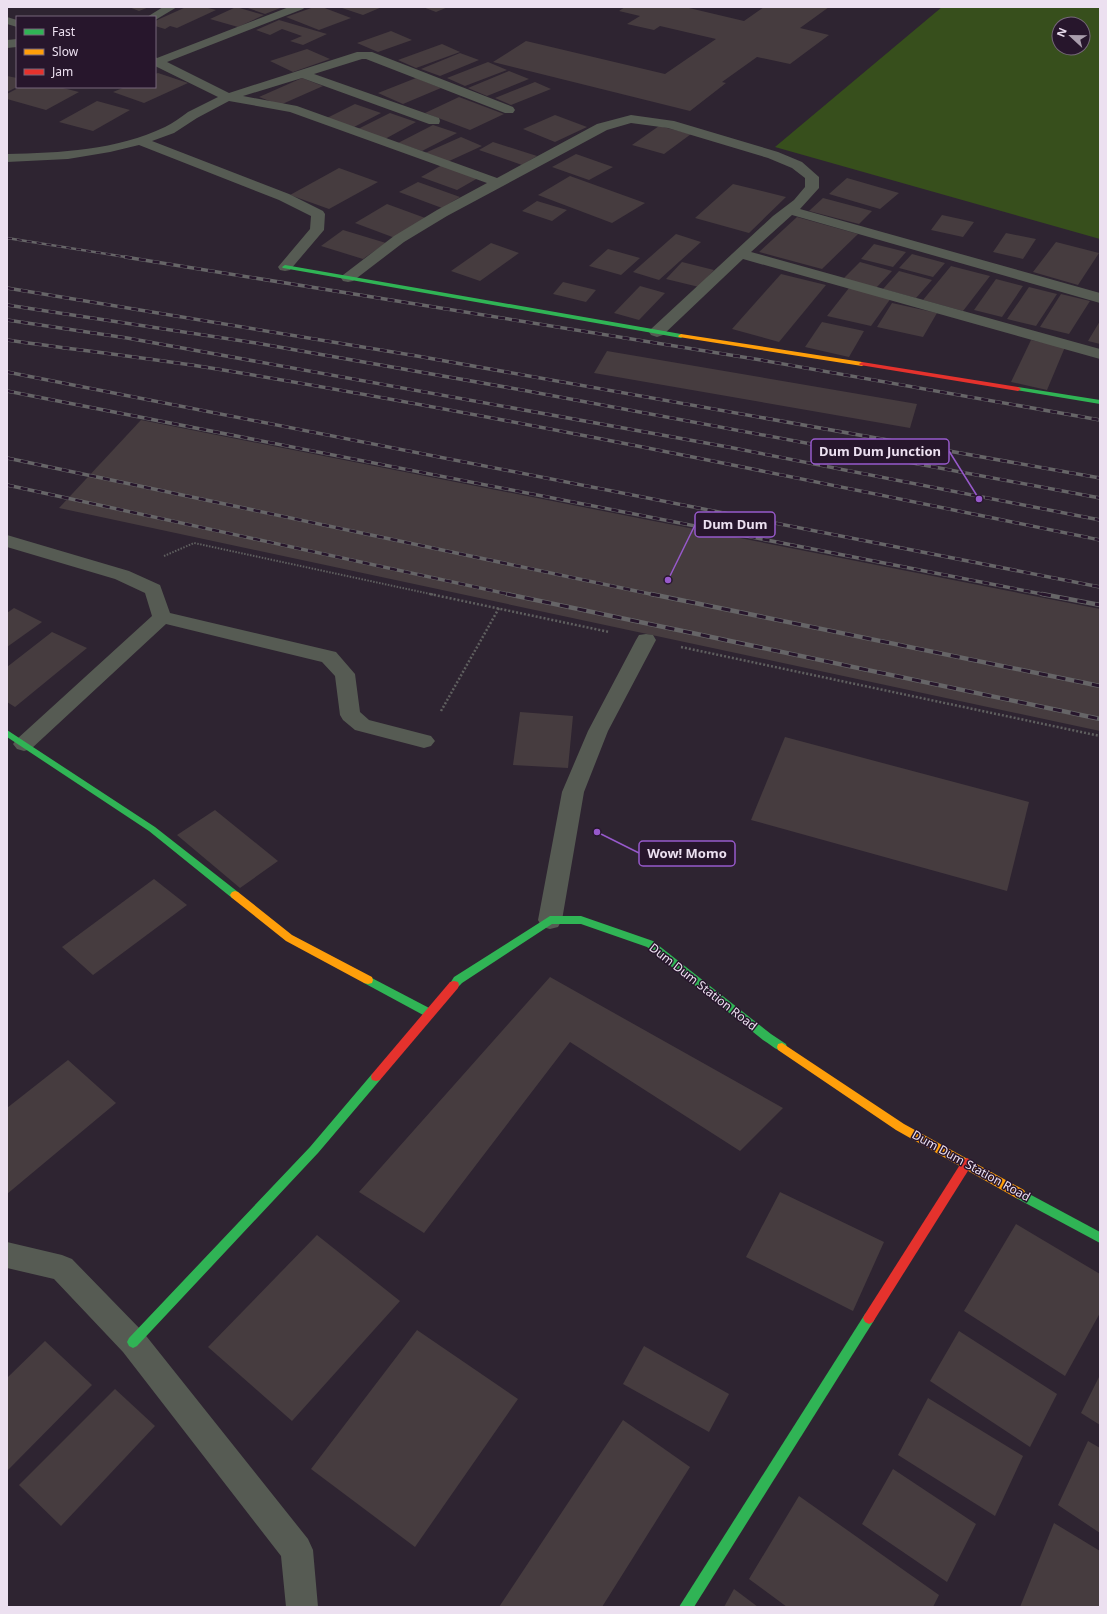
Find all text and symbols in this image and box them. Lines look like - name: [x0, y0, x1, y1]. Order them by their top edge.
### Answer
- legend: [16, 16, 156, 88]
- north arrow: [1051, 16, 1091, 56]
- text: Fast: [52, 23, 76, 40]
- text: N: [1053, 25, 1070, 39]
- text: Slow: [52, 43, 79, 60]
- text: Jam: [51, 63, 73, 80]
- callout: Dum Dum Junction: [811, 439, 949, 464]
- text: Dum Dum Junction: [819, 442, 941, 460]
- callout: Dum Dum: [695, 512, 775, 537]
- text: Dum Dum: [703, 515, 767, 533]
- callout: Wow! Momo: [639, 841, 735, 866]
- text: Wow! Momo: [647, 844, 727, 862]
- street label: Dum Dum Station Road: [646, 939, 761, 1034]
- street label: Dum Dum Station Road: [909, 1126, 1033, 1205]

